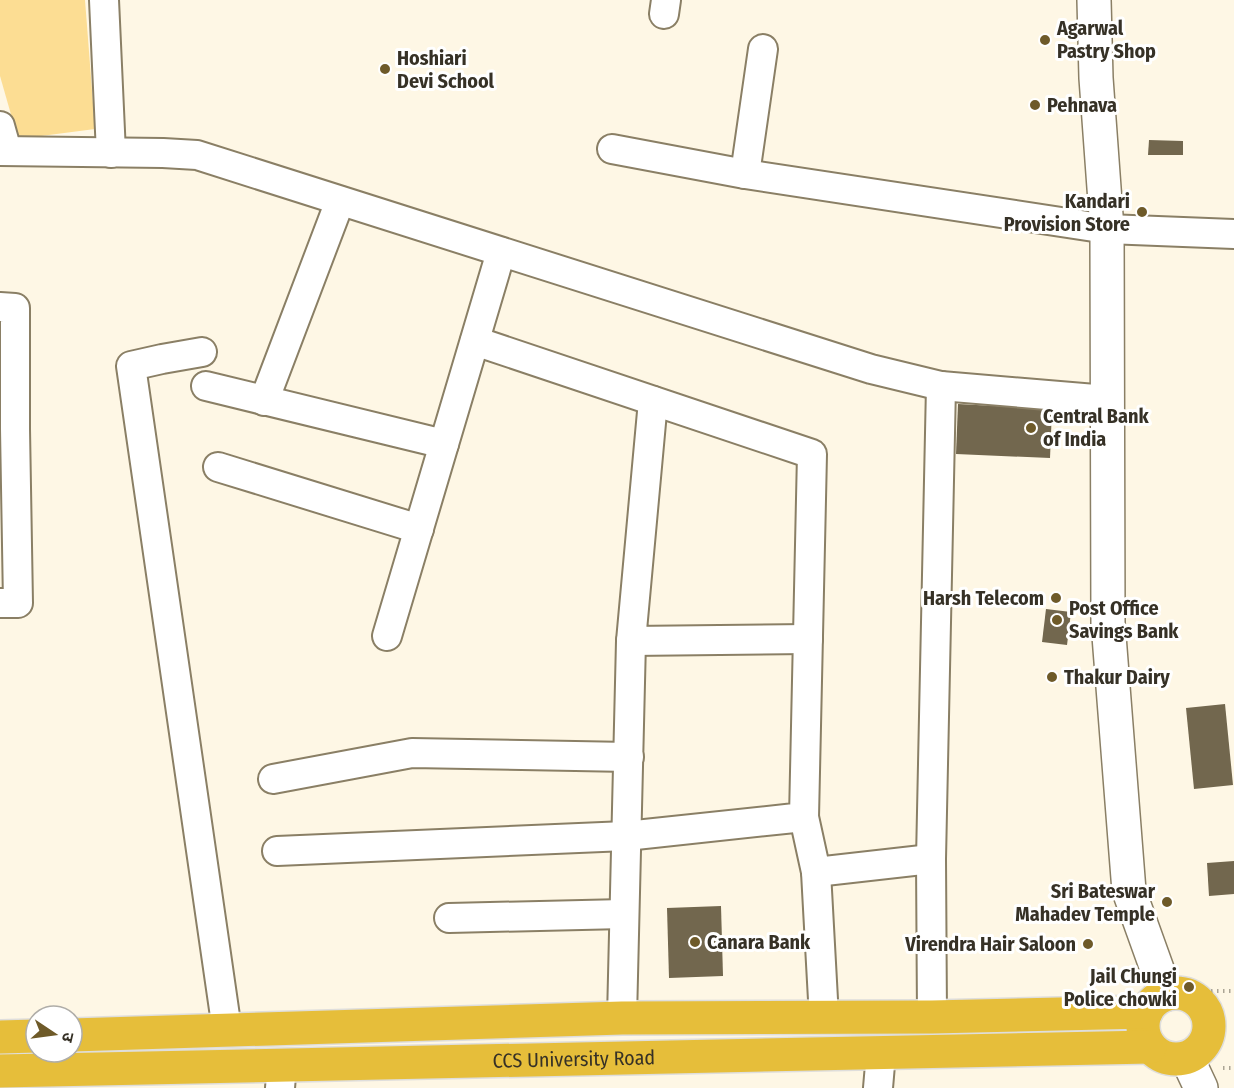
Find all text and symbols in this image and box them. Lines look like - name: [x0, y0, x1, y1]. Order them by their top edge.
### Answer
- place label: Agarwal Pastry Shop: [1056, 16, 1156, 63]
- marker: Agarwal Pastry Shop: [1038, 33, 1052, 47]
- place label: Hoshiari Devi School: [397, 46, 495, 93]
- marker: Hoshiari Devi School: [378, 62, 392, 76]
- place label: Pehnava: [1047, 93, 1117, 117]
- marker: Pehnava: [1028, 98, 1042, 112]
- place label: Kandari Provision Store: [1004, 189, 1130, 236]
- marker: Kandari Provision Store: [1135, 205, 1149, 219]
- place label: Central Bank of India: [1043, 404, 1149, 451]
- marker: Central Bank of India: [1024, 421, 1038, 435]
- place label: Harsh Telecom: [923, 586, 1044, 610]
- marker: Harsh Telecom: [1049, 591, 1063, 605]
- place label: Post Office Savings Bank: [1069, 596, 1179, 643]
- marker: Post Office Savings Bank: [1050, 613, 1064, 627]
- place label: Thakur Dairy: [1064, 665, 1170, 689]
- marker: Thakur Dairy: [1045, 670, 1059, 684]
- place label: Sri Bateswar Mahadev Temple: [1015, 879, 1156, 926]
- marker: Sri Bateswar Mahadev Temple: [1160, 895, 1174, 909]
- place label: Canara Bank: [707, 930, 811, 954]
- place label: Virendra Hair Saloon: [904, 932, 1076, 956]
- marker: Canara Bank: [688, 935, 702, 949]
- marker: Virendra Hair Saloon: [1081, 937, 1095, 951]
- place label: Jail Chungi Police chowki: [1064, 964, 1177, 1011]
- marker: Jail Chungi Police chowki: [1182, 980, 1196, 994]
- north arrow: [24, 1004, 84, 1064]
- text: उ: [58, 1031, 78, 1045]
- street label: CCS University Road: [492, 1045, 655, 1073]

